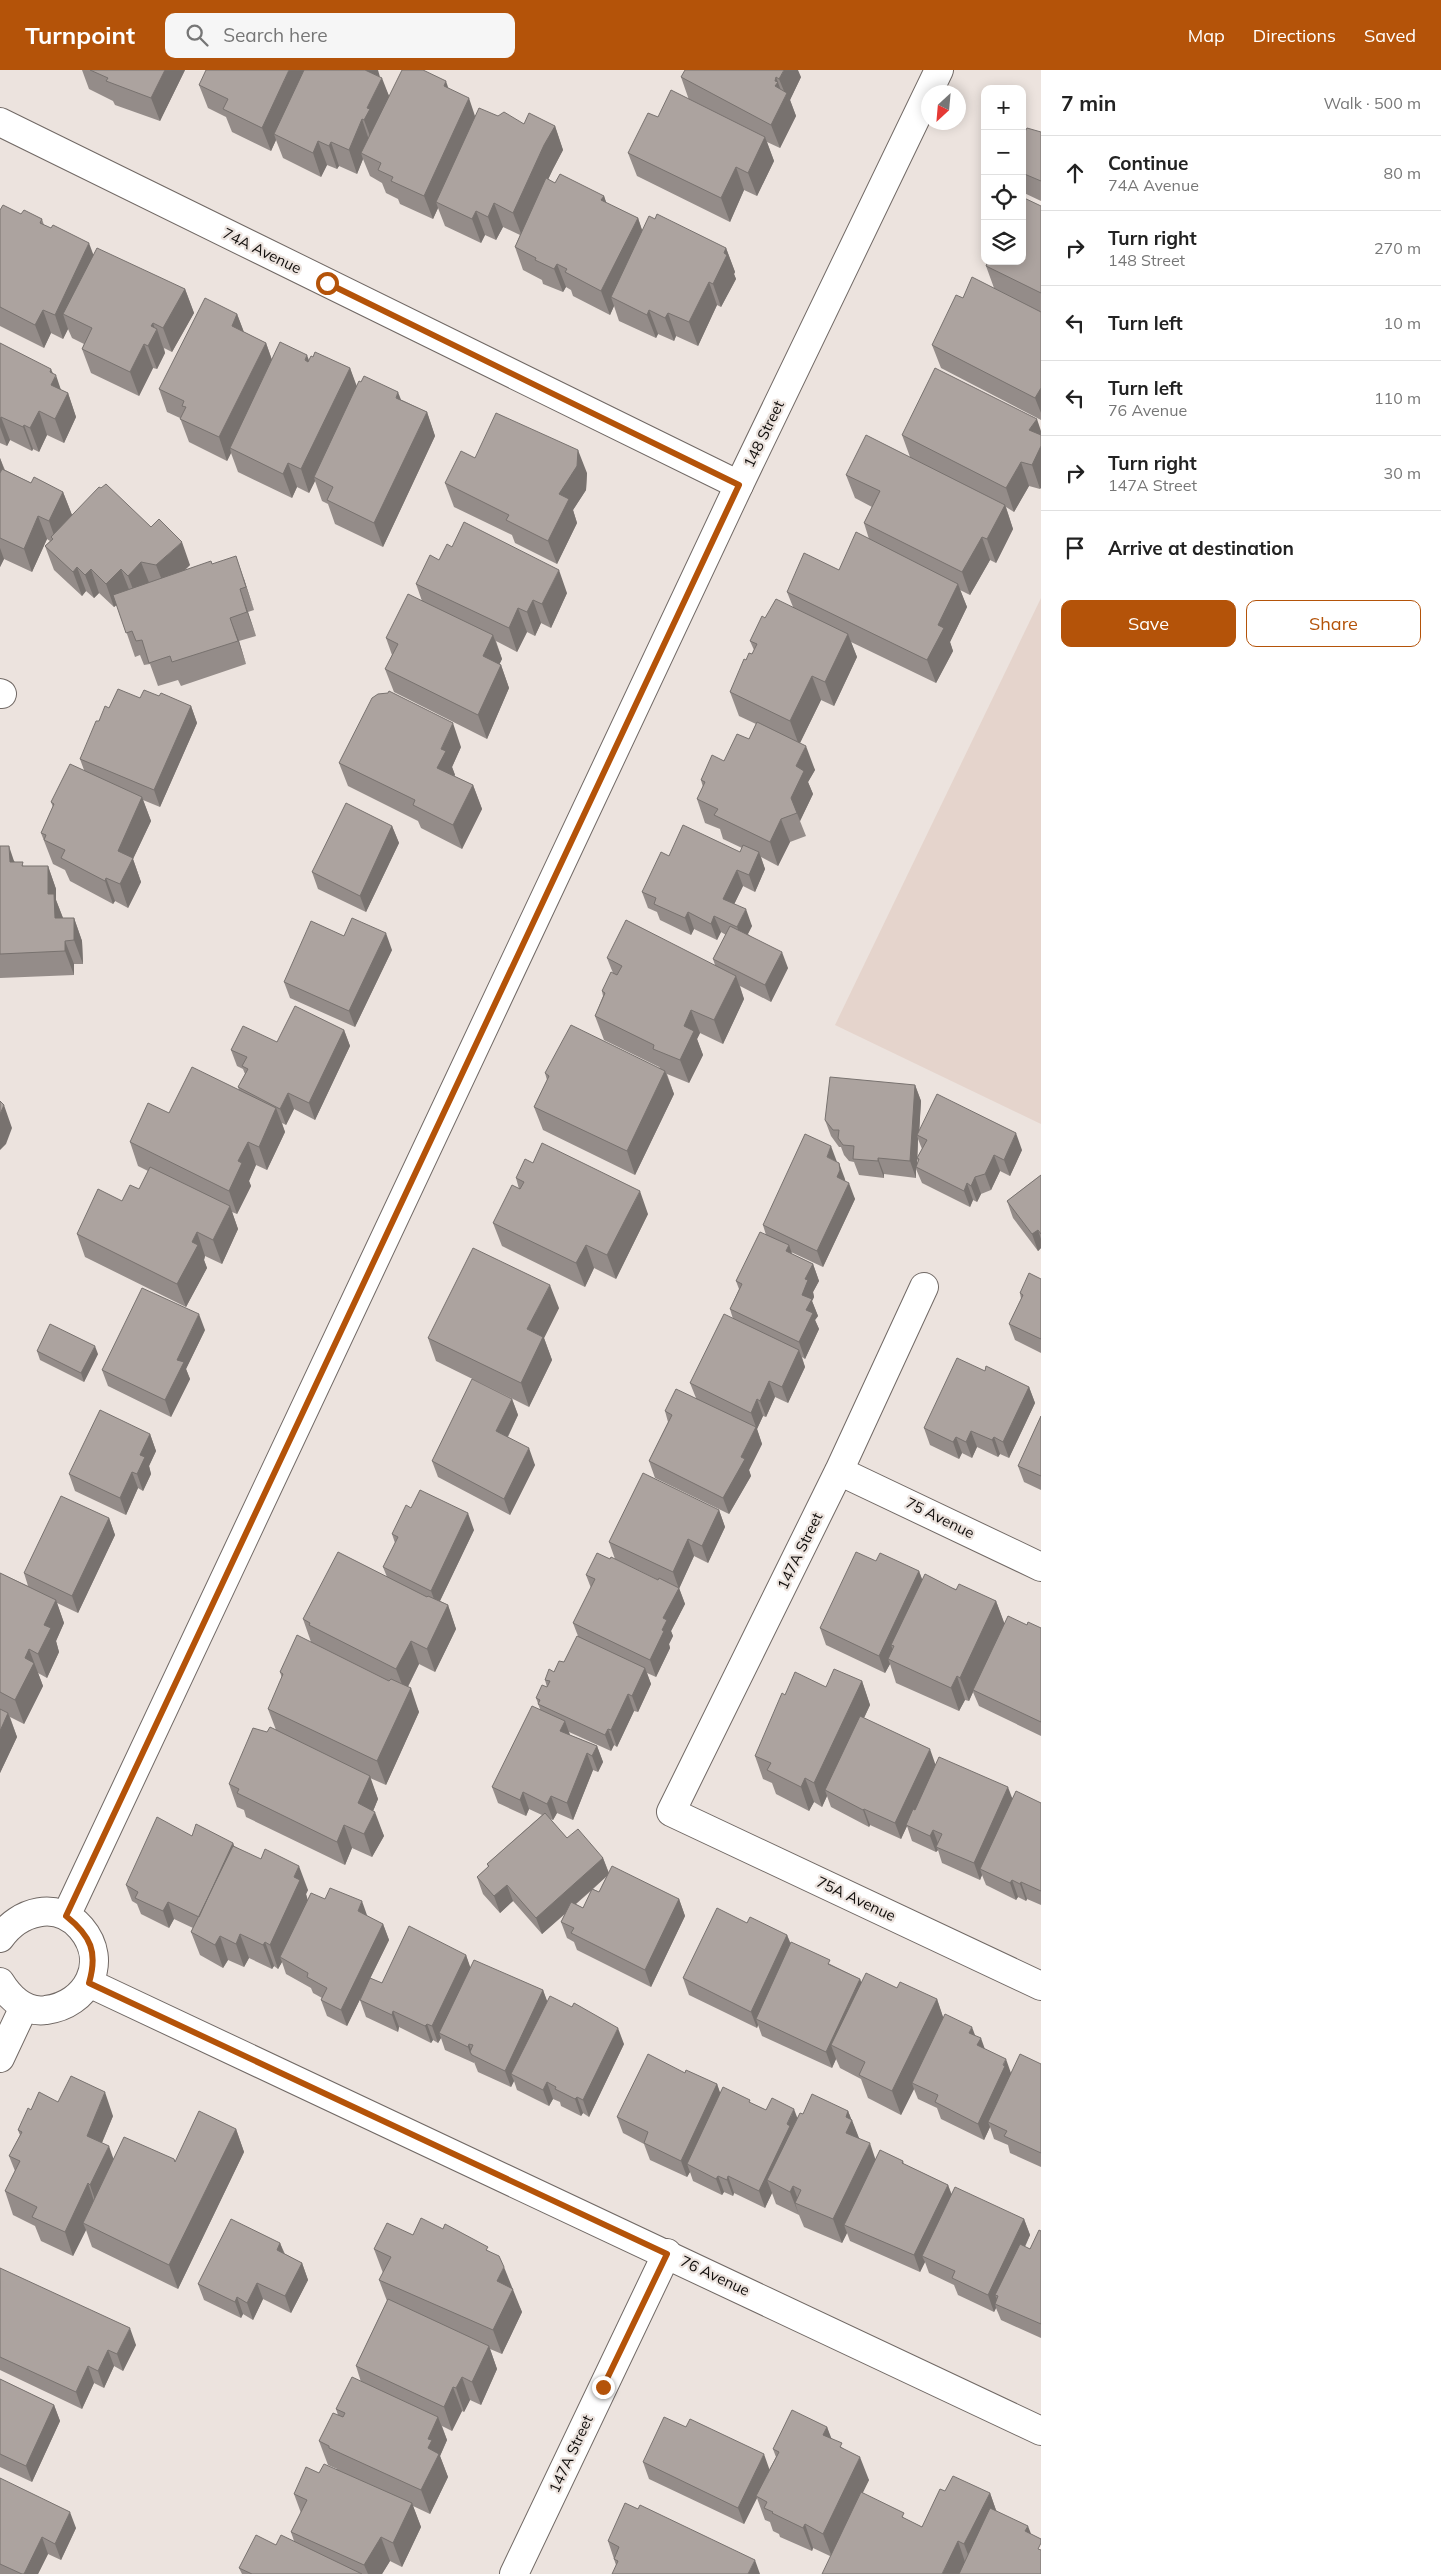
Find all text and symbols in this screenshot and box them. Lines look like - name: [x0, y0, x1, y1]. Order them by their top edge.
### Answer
- search box: [165, 13, 515, 58]
- text: Turnpoint: [25, 20, 135, 50]
- icon: search: [183, 21, 211, 49]
- text: Search here: [223, 23, 328, 47]
- text: Map: [1188, 24, 1225, 47]
- text: Directions: [1253, 24, 1336, 47]
- text: Saved: [1364, 24, 1416, 47]
- north arrow: [921, 85, 966, 130]
- map controls: [981, 85, 1026, 265]
- button: +: [981, 85, 1026, 130]
- text: 7 min: [1061, 90, 1116, 116]
- text: Walk · 500 m: [1323, 93, 1421, 113]
- button: −: [981, 130, 1026, 175]
- text: Continue: [1108, 151, 1188, 175]
- icon: ahead: [1061, 159, 1089, 187]
- text: 80 m: [1384, 163, 1421, 183]
- button: locate: [981, 175, 1026, 220]
- text: 74A Avenue: [1108, 175, 1199, 195]
- button: layers: [981, 220, 1026, 265]
- street label: 74A Avenue: [220, 223, 305, 278]
- text: Turn right: [1108, 226, 1197, 250]
- icon: right: [1061, 234, 1089, 262]
- text: 270 m: [1374, 238, 1421, 258]
- text: 148 Street: [1108, 250, 1185, 270]
- route start: [316, 272, 339, 295]
- icon: left: [1061, 309, 1089, 337]
- text: Turn left: [1108, 311, 1183, 335]
- text: 10 m: [1384, 313, 1421, 333]
- text: Turn left: [1108, 376, 1183, 400]
- icon: left: [1061, 384, 1089, 412]
- text: 110 m: [1374, 388, 1421, 408]
- street label: 148 Street: [739, 397, 788, 470]
- text: 76 Avenue: [1108, 400, 1187, 420]
- text: Turn right: [1108, 451, 1197, 475]
- icon: right: [1061, 459, 1089, 487]
- text: 30 m: [1384, 463, 1421, 483]
- text: 147A Street: [1108, 475, 1197, 495]
- icon: arrive: [1061, 534, 1089, 562]
- text: Arrive at destination: [1108, 536, 1294, 560]
- button: Save: [1061, 600, 1236, 647]
- button: Share: [1246, 600, 1421, 647]
- street label: 75 Avenue: [903, 1493, 978, 1542]
- street label: 147A Street: [773, 1509, 826, 1592]
- street label: 75A Avenue: [814, 1872, 899, 1925]
- street label: 76 Avenue: [678, 2251, 753, 2300]
- route end: [592, 2376, 615, 2399]
- street label: 147A Street: [544, 2412, 597, 2496]

